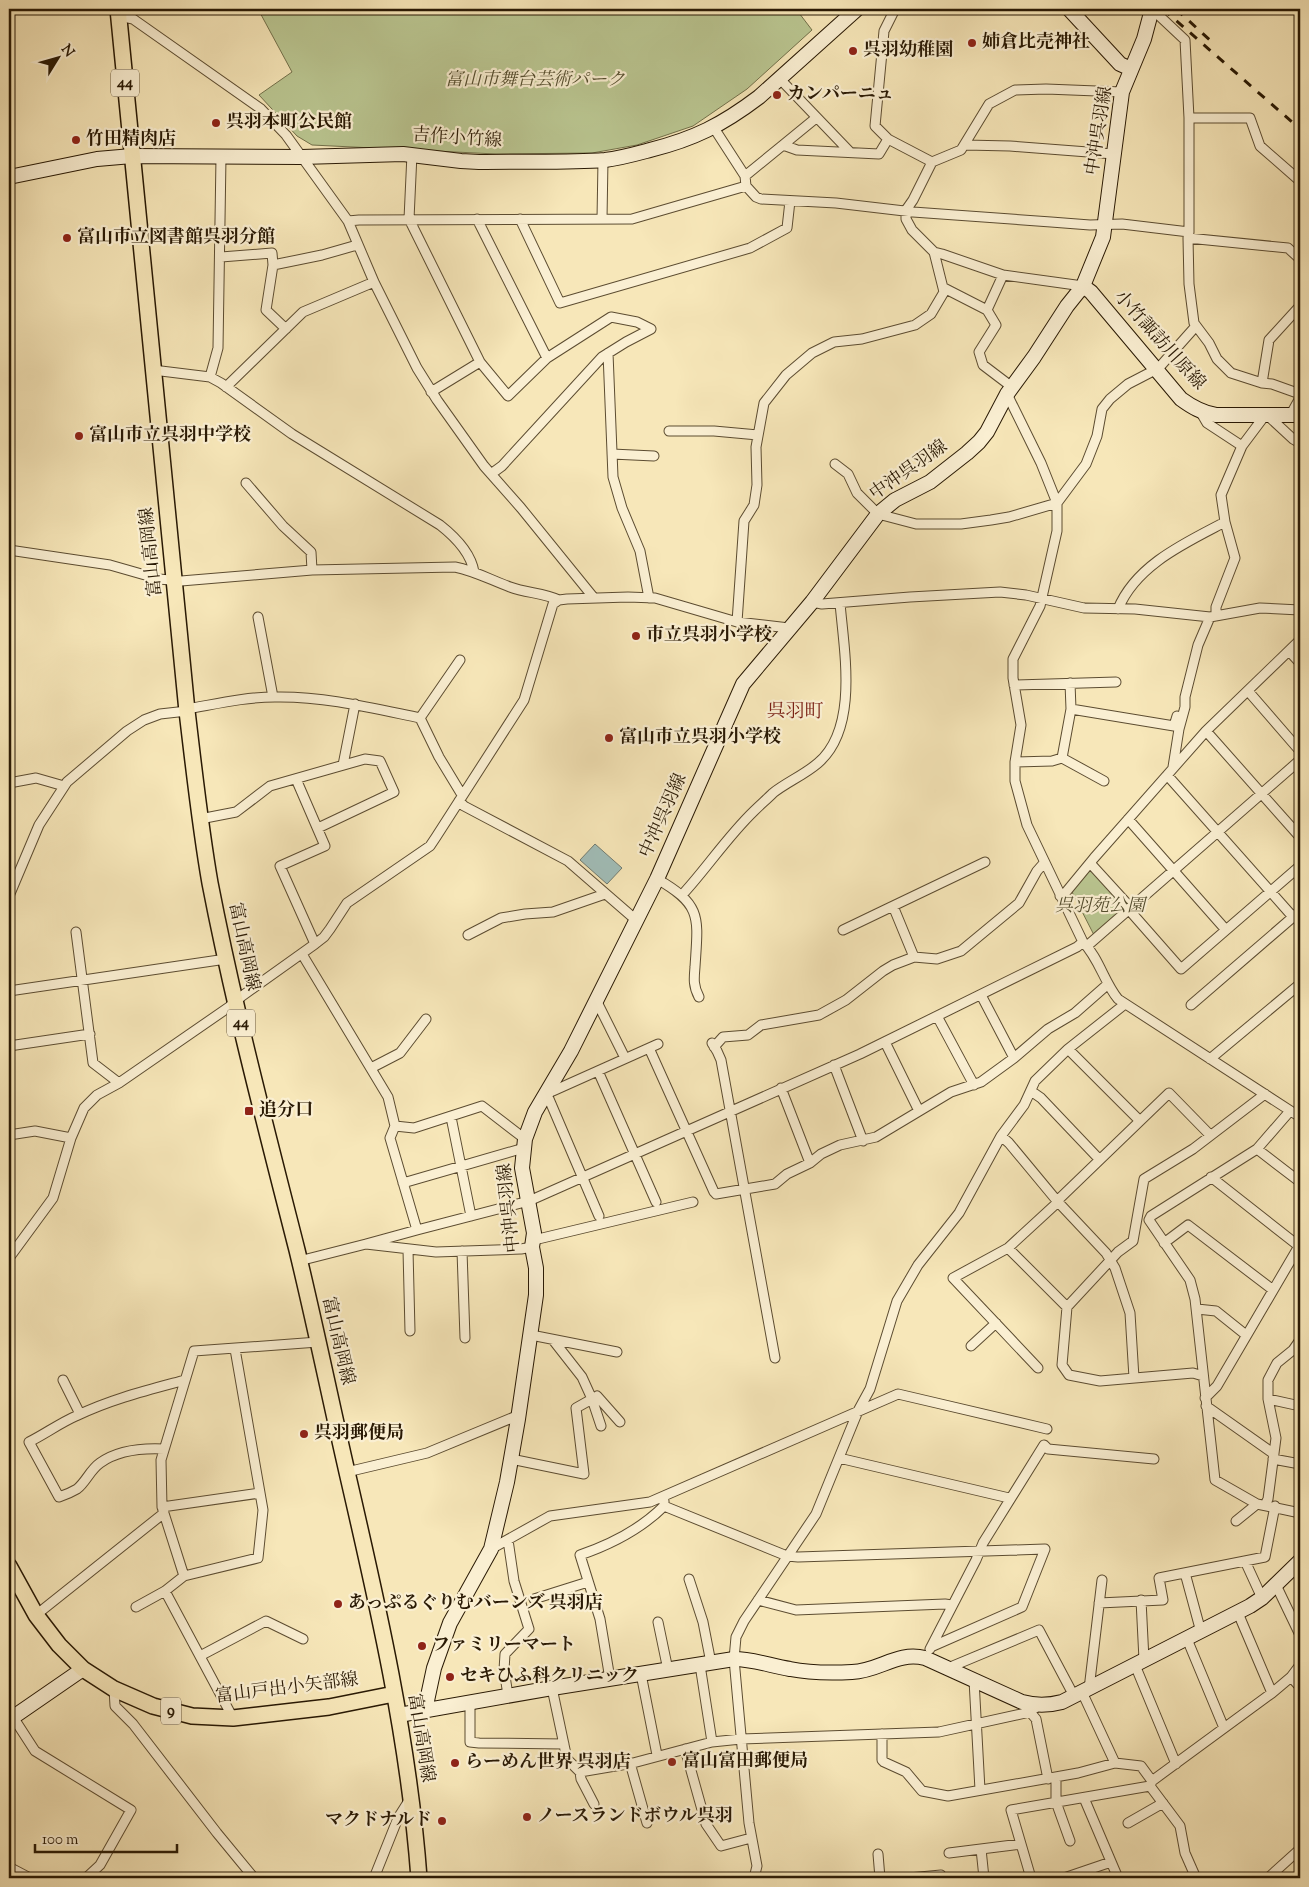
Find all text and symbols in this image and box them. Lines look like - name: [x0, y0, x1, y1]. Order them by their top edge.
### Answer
- place label: 姉倉比売神社: [982, 30, 1090, 56]
- north arrow: [32, 32, 82, 82]
- marker: 姉倉比売神社: [966, 37, 978, 49]
- place label: 呉羽幼稚園: [863, 38, 953, 64]
- text: N: [55, 41, 78, 62]
- marker: 呉羽幼稚園: [847, 45, 859, 57]
- park label: 富山市舞台芸術パーク: [445, 68, 625, 94]
- road number: 44: [111, 70, 139, 96]
- place label: カンパーニュ: [787, 82, 894, 108]
- street label: 中沖呉羽線: [1080, 85, 1120, 177]
- marker: カンパーニュ: [771, 89, 783, 101]
- place label: 呉羽本町公民館: [226, 110, 352, 136]
- marker: 呉羽本町公民館: [210, 117, 222, 129]
- street label: 吉作小竹線: [411, 123, 503, 155]
- place label: 竹田精肉店: [86, 127, 176, 153]
- marker: 竹田精肉店: [70, 134, 82, 146]
- place label: 富山市立図書館呉羽分館: [77, 225, 275, 251]
- marker: 富山市立図書館呉羽分館: [61, 232, 73, 244]
- street label: 小竹諏訪川原線: [1107, 285, 1211, 397]
- place label: 富山市立呉羽中学校: [89, 423, 251, 449]
- marker: 富山市立呉羽中学校: [73, 430, 85, 442]
- street label: 中沖呉羽線: [865, 435, 953, 507]
- street label: 富山高岡線: [134, 506, 170, 598]
- place label: 市立呉羽小学校: [646, 623, 772, 649]
- marker: 市立呉羽小学校: [630, 630, 642, 642]
- district label: 呉羽町: [766, 699, 824, 726]
- place label: 富山市立呉羽小学校: [619, 725, 781, 751]
- marker: 富山市立呉羽小学校: [603, 732, 615, 744]
- street label: 中沖呉羽線: [634, 770, 694, 862]
- park label: 呉羽苑公園: [1055, 894, 1148, 920]
- street label: 富山高岡線: [221, 900, 265, 994]
- road number: 44: [227, 1010, 255, 1036]
- place label: 追分口: [259, 1098, 313, 1124]
- marker: 追分口: [243, 1105, 255, 1117]
- street label: 中沖呉羽線: [492, 1162, 528, 1254]
- street label: 富山高岡線: [314, 1294, 360, 1388]
- place label: 呉羽郵便局: [314, 1421, 404, 1447]
- marker: 呉羽郵便局: [298, 1428, 310, 1440]
- place label: あっぷるぐりむバーンズ 呉羽店: [348, 1591, 603, 1617]
- marker: あっぷるぐりむバーンズ 呉羽店: [332, 1598, 344, 1610]
- place label: ファミリーマート: [432, 1633, 576, 1659]
- marker: ファミリーマート: [416, 1640, 428, 1652]
- place label: セキひふ科クリニック: [460, 1664, 639, 1690]
- street label: 富山戸出小矢部線: [214, 1667, 360, 1711]
- marker: セキひふ科クリニック: [444, 1671, 456, 1683]
- street label: 富山高岡線: [400, 1692, 440, 1784]
- road number: 9: [161, 1698, 181, 1724]
- place label: 富山富田郵便局: [682, 1749, 808, 1775]
- place label: らーめん世界 呉羽店: [465, 1750, 631, 1776]
- marker: 富山富田郵便局: [666, 1756, 678, 1768]
- marker: らーめん世界 呉羽店: [449, 1757, 461, 1769]
- place label: ノースランドボウル呉羽: [537, 1804, 733, 1830]
- place label: マクドナルド: [325, 1808, 432, 1834]
- marker: ノースランドボウル呉羽: [521, 1811, 533, 1823]
- marker: マクドナルド: [436, 1815, 448, 1827]
- scale bar: [35, 1822, 178, 1854]
- text: 100 m: [42, 1830, 79, 1851]

